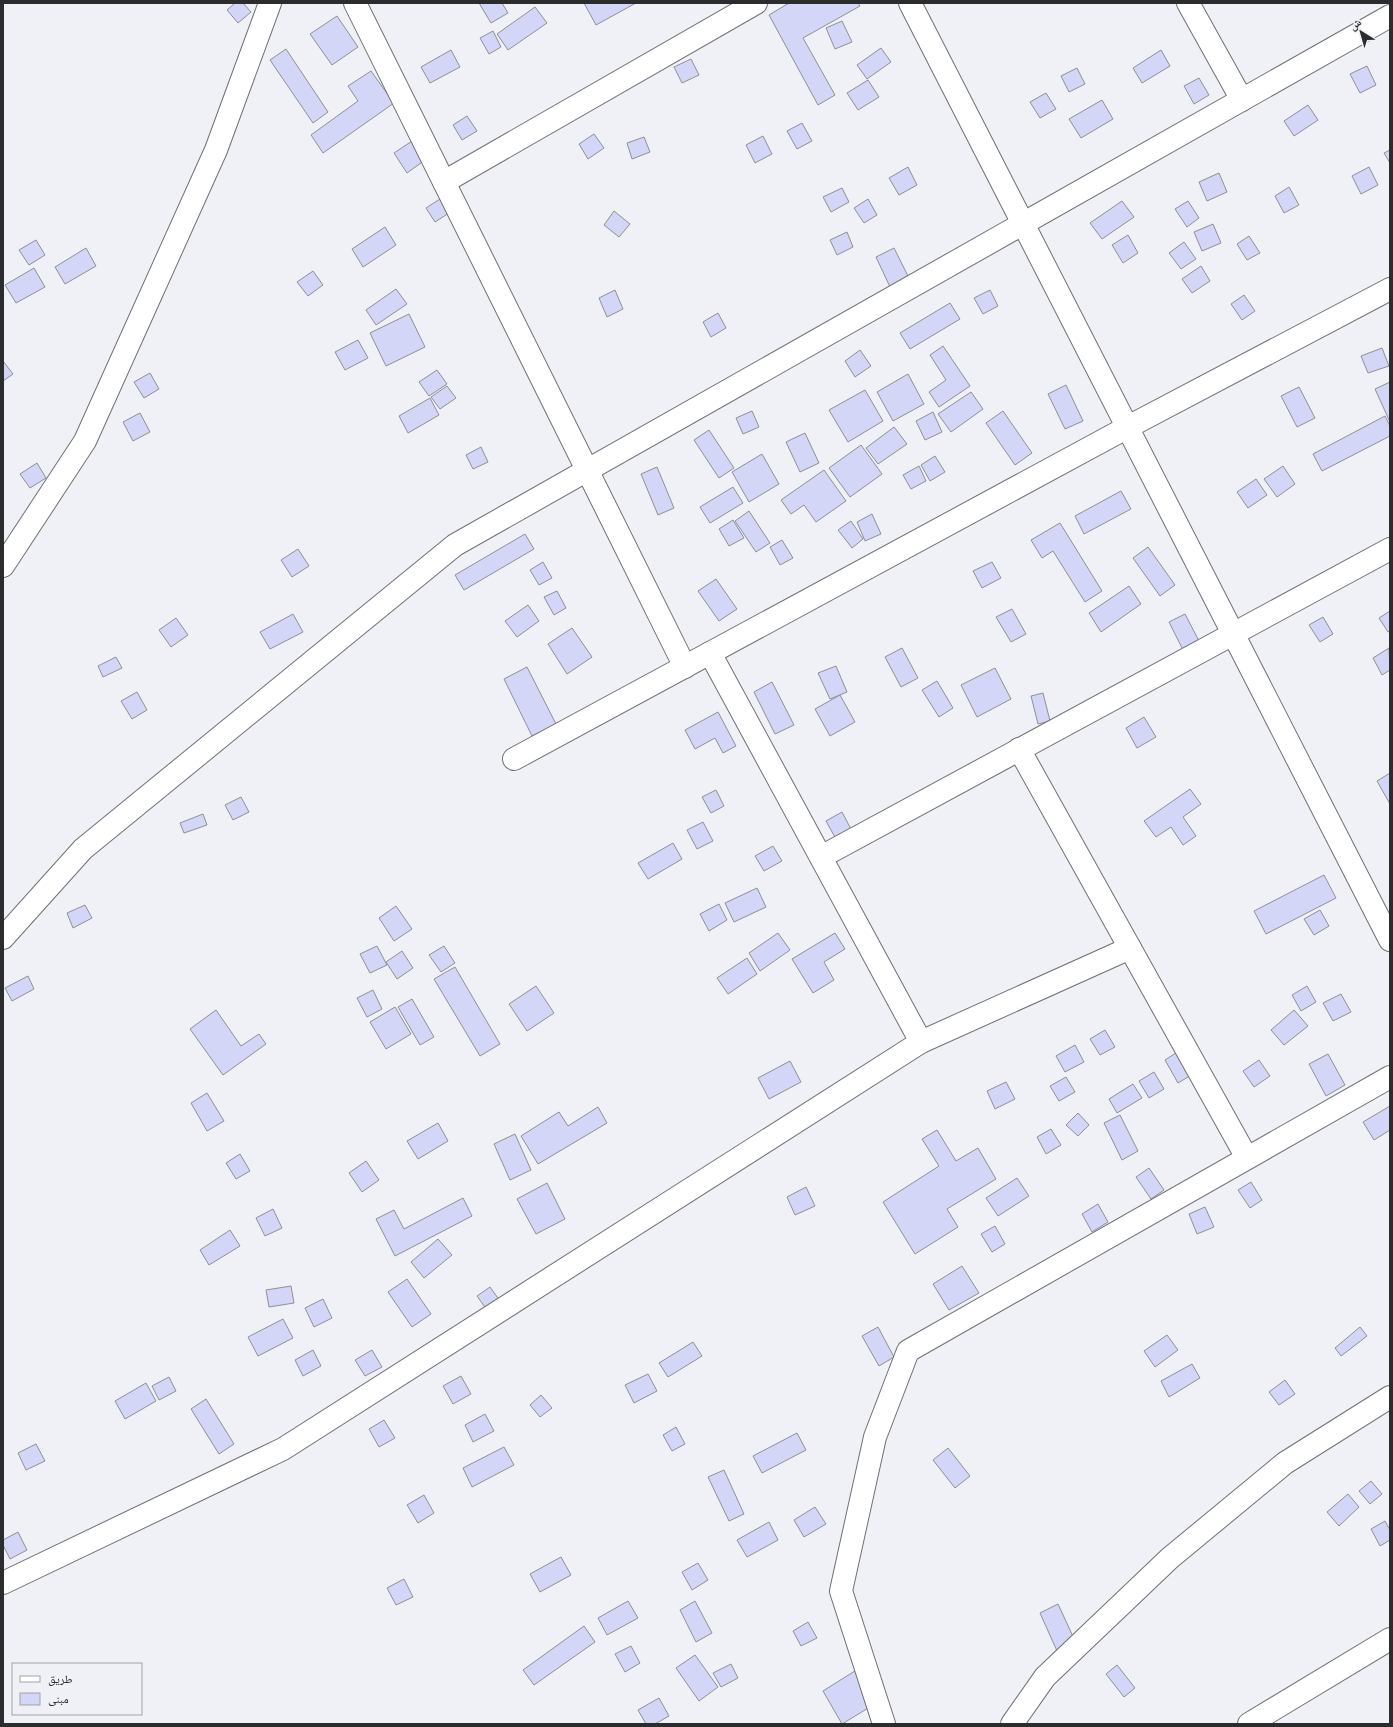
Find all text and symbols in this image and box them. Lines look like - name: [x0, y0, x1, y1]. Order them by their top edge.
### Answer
- north arrow: [1341, 12, 1381, 52]
- text: ش: [1346, 15, 1365, 34]
- legend: [12, 1663, 142, 1715]
- text: طريق: [48, 1671, 73, 1686]
- text: مبنى: [48, 1691, 69, 1706]

